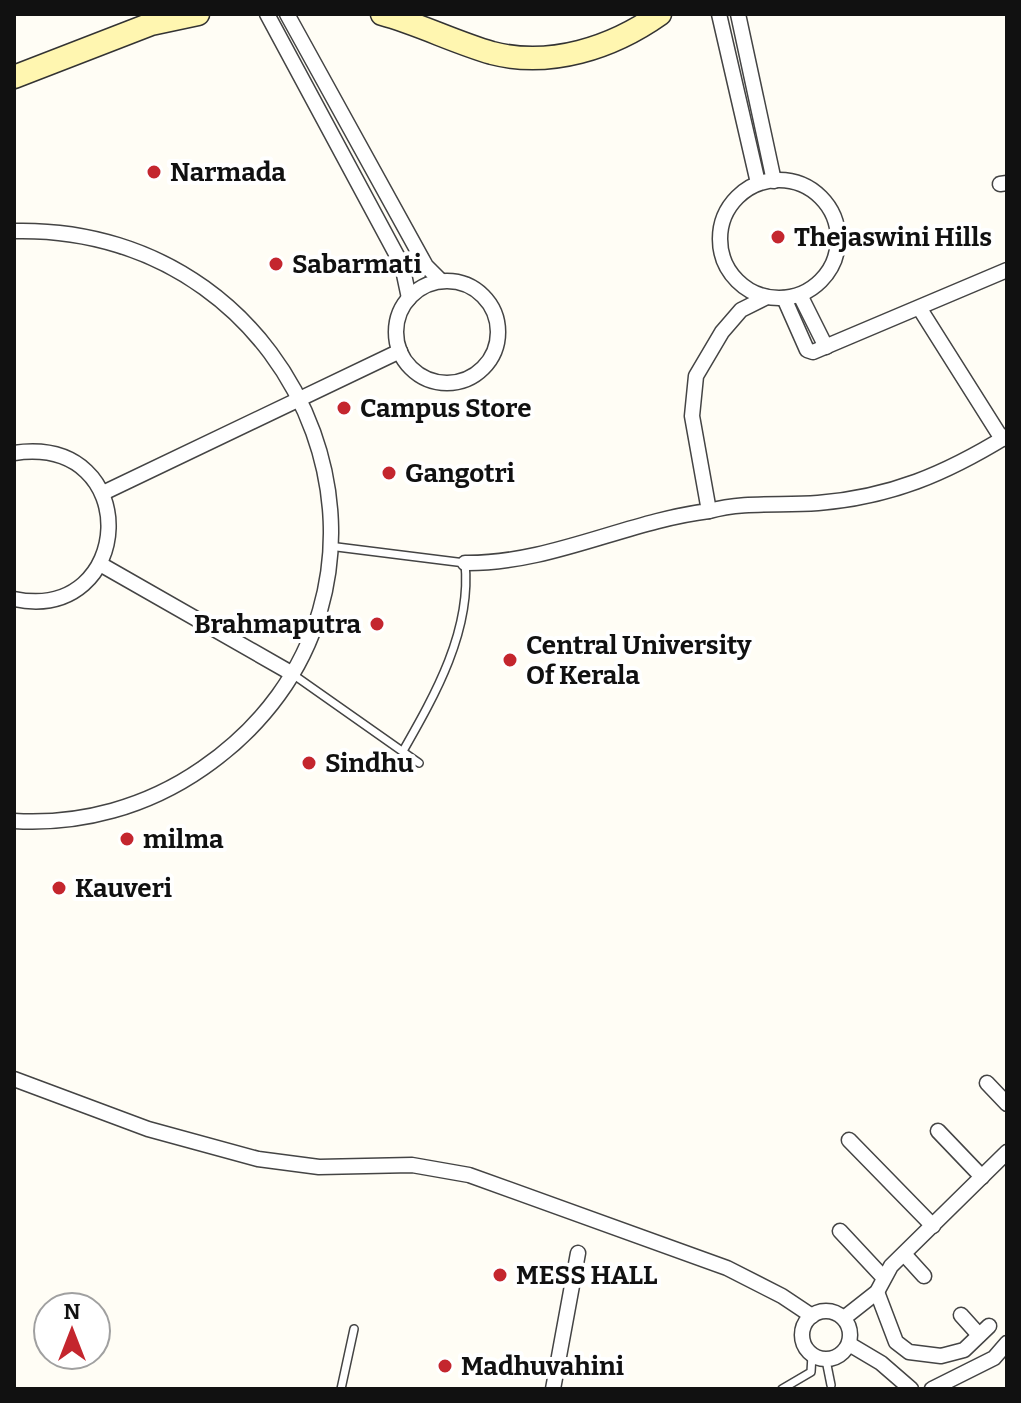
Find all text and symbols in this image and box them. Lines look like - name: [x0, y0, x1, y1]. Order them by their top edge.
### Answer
- place label: Narmada: [170, 157, 286, 188]
- marker: Narmada: [145, 163, 163, 181]
- place label: Thejaswini Hills: [794, 222, 992, 253]
- marker: Thejaswini Hills: [769, 228, 787, 246]
- place label: Sabarmati: [292, 249, 422, 280]
- marker: Sabarmati: [267, 255, 285, 273]
- place label: Campus Store: [360, 393, 531, 424]
- marker: Campus Store: [335, 399, 353, 417]
- place label: Gangotri: [405, 458, 515, 489]
- marker: Gangotri: [380, 464, 398, 482]
- place label: Brahmaputra: [194, 609, 361, 640]
- marker: Brahmaputra: [368, 615, 386, 633]
- place label: Central University Of Kerala: [526, 630, 752, 691]
- marker: Central University Of Kerala: [501, 651, 519, 669]
- place label: Sindhu: [325, 748, 414, 779]
- marker: Sindhu: [300, 754, 318, 772]
- place label: milma: [143, 824, 224, 855]
- marker: milma: [118, 830, 136, 848]
- place label: Kauveri: [75, 873, 172, 904]
- marker: Kauveri: [50, 879, 68, 897]
- place label: MESS HALL: [516, 1260, 657, 1291]
- marker: MESS HALL: [491, 1266, 509, 1284]
- north arrow: [32, 1291, 112, 1371]
- text: N: [64, 1298, 81, 1325]
- place label: Madhuvahini: [461, 1351, 624, 1382]
- marker: Madhuvahini: [436, 1357, 454, 1375]

